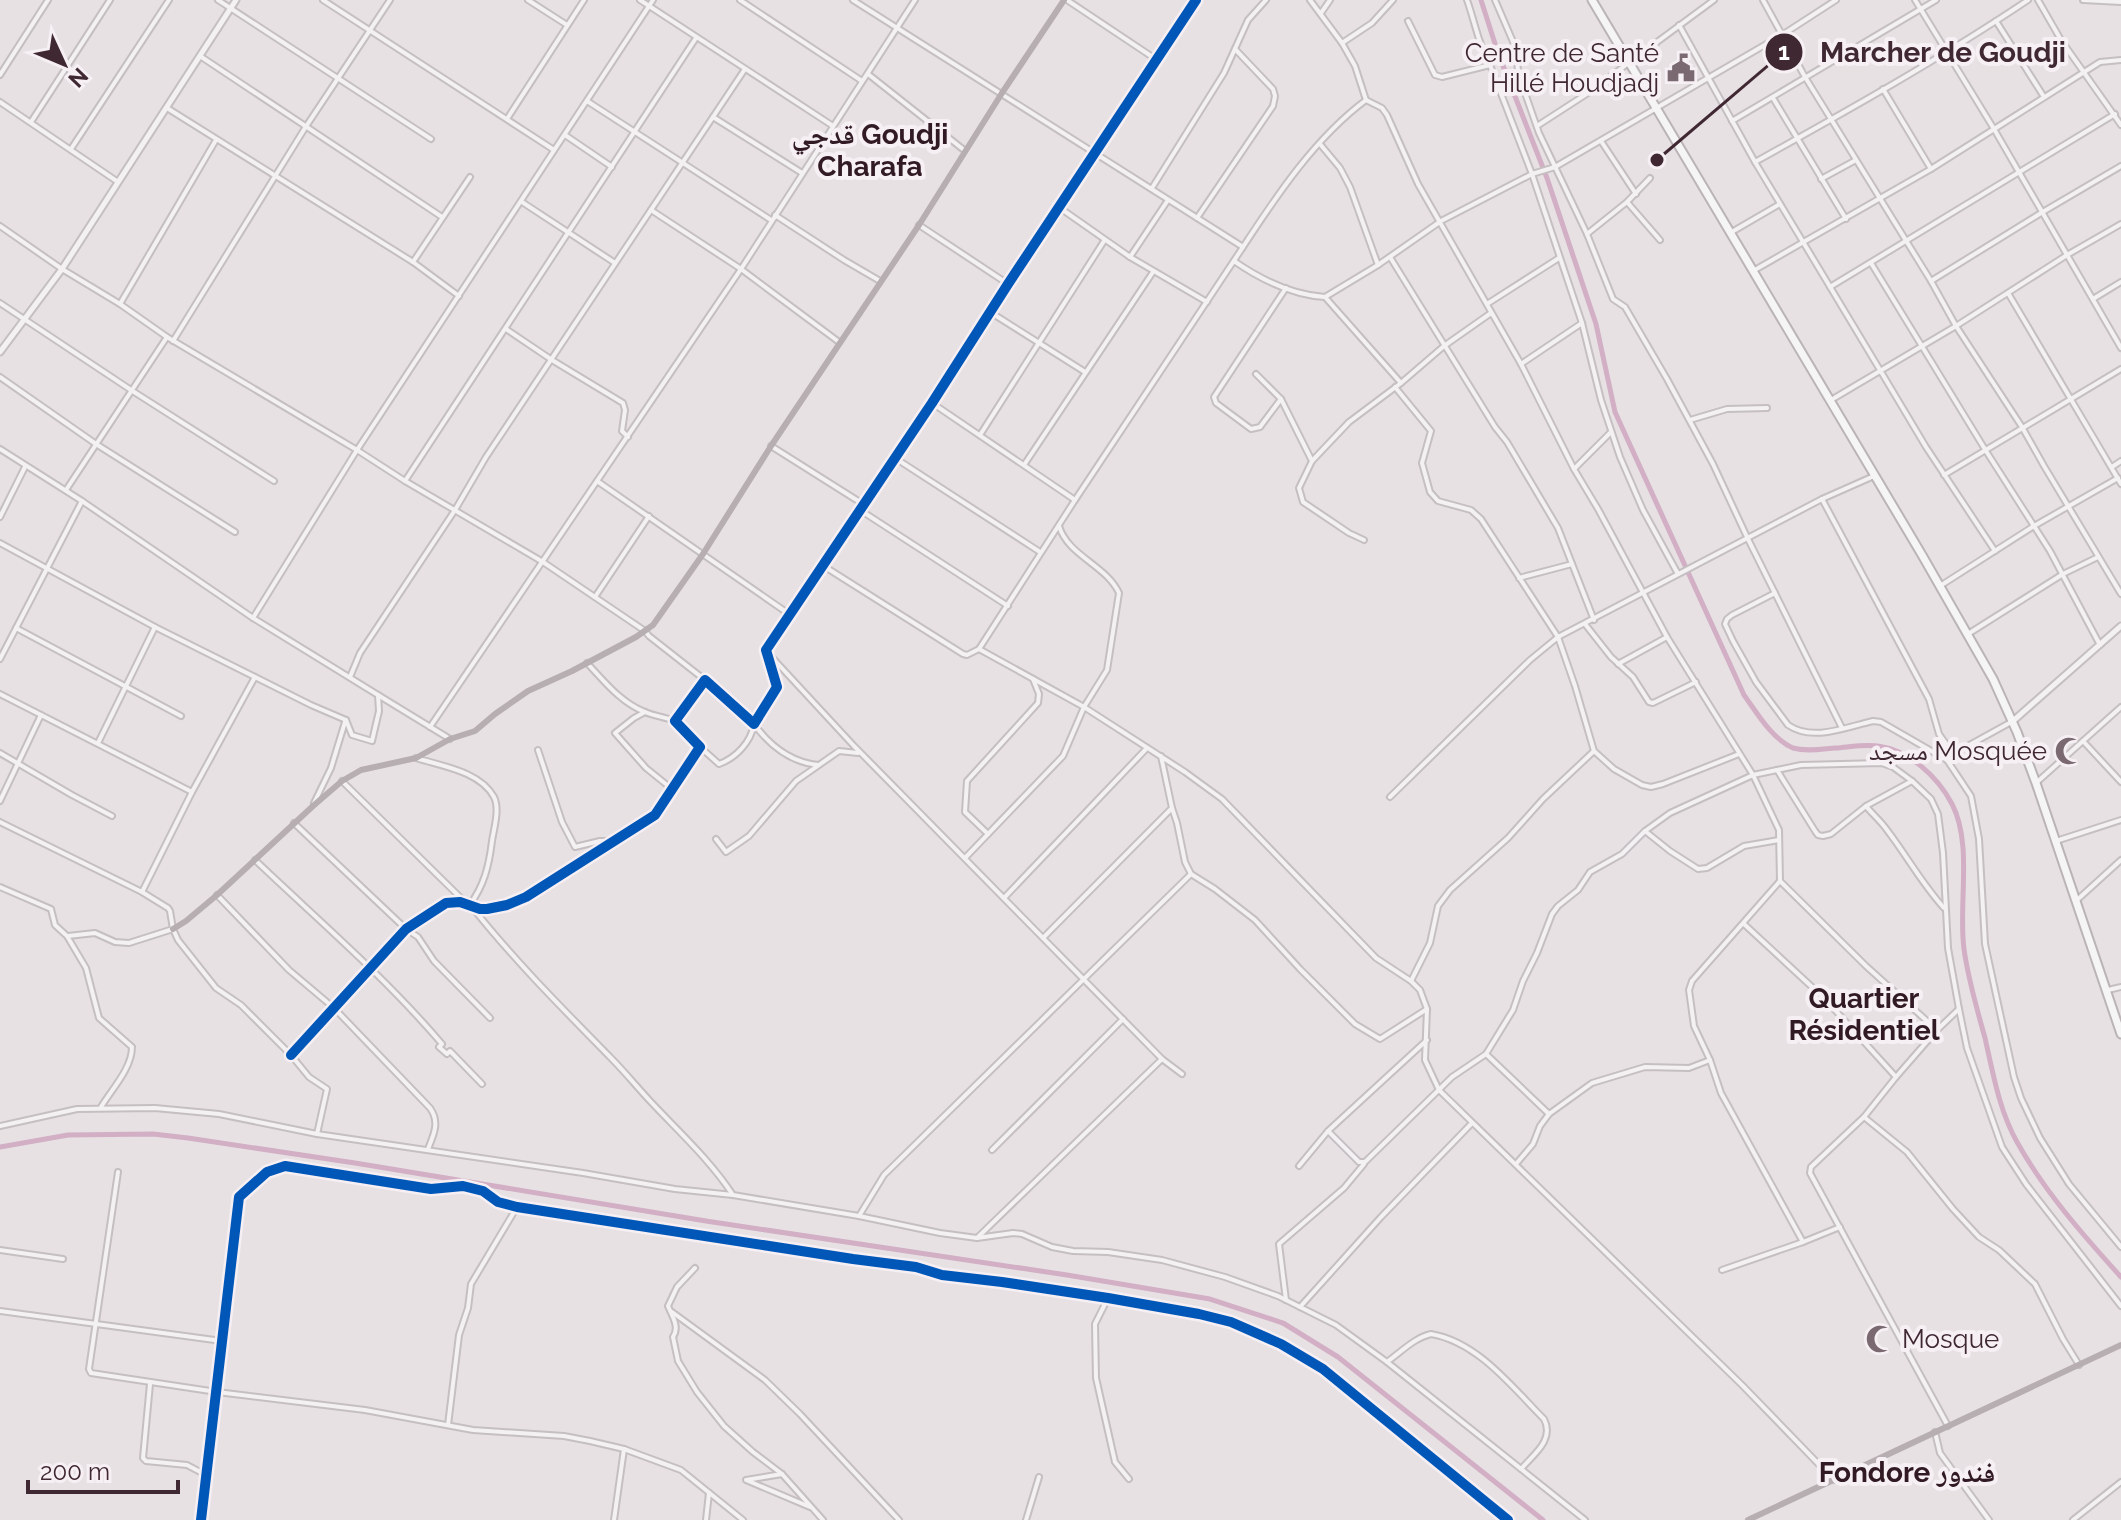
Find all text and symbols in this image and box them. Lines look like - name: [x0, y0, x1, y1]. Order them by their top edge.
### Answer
- north arrow: [24, 24, 104, 104]
- callout: Marcher de Goudji: [1764, 26, 2083, 78]
- text: Marcher de Goudji: [1820, 36, 2066, 69]
- text: 1: [1778, 37, 1790, 66]
- place label: Centre de Santé Hillé Houdjadj: [1465, 38, 1659, 98]
- public building icon: Centre de Santé Hillé Houdjadj: [1666, 53, 1696, 83]
- text: N: [63, 63, 94, 93]
- district label: قدجي Goudji Charafa: [792, 118, 948, 183]
- place label: مسجد Mosquée: [1869, 736, 2047, 766]
- mosque icon: مسجد Mosquée: [2054, 736, 2084, 766]
- district label: Quartier Résidentiel: [1788, 982, 1940, 1047]
- mosque icon: Mosque: [1865, 1324, 1895, 1354]
- place label: Mosque: [1902, 1324, 1999, 1354]
- scale bar: [28, 1444, 178, 1494]
- district label: Fondore فندور: [1819, 1456, 1995, 1489]
- text: 200 m: [40, 1457, 110, 1486]

